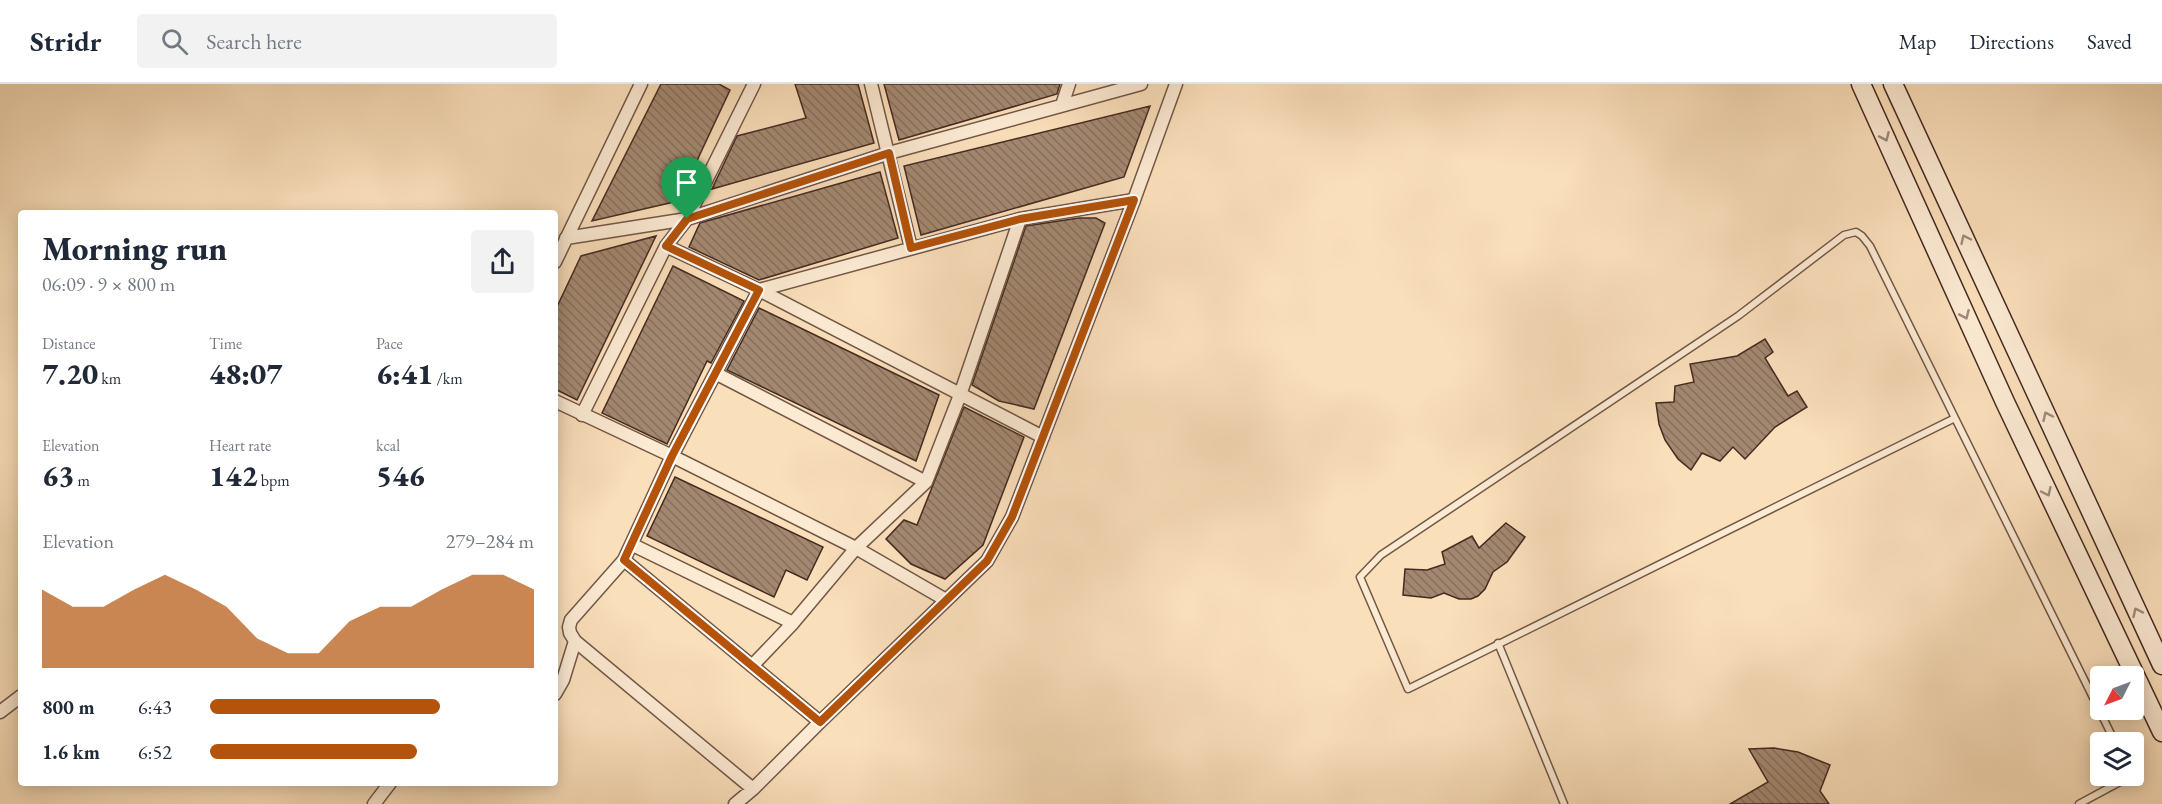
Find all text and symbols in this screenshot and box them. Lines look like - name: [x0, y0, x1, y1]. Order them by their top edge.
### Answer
- search box: [137, 14, 557, 68]
- text: Stridr: [30, 23, 101, 59]
- icon: search: [158, 25, 191, 58]
- text: Search here: [206, 27, 302, 56]
- text: Map: [1899, 28, 1936, 55]
- text: Directions: [1969, 28, 2054, 55]
- text: Saved: [2087, 28, 2132, 55]
- one-way arrow: [1878, 131, 1890, 142]
- pin: [661, 157, 712, 219]
- icon: arrive: [670, 166, 703, 199]
- text: Morning run: [42, 227, 227, 270]
- button: share: [471, 230, 534, 293]
- one-way arrow: [1960, 235, 1972, 246]
- text: 06:09 · 9 × 800 m: [42, 271, 175, 297]
- one-way arrow: [1958, 309, 1970, 320]
- text: Distance: [42, 333, 95, 354]
- text: Time: [209, 333, 242, 354]
- text: Pace: [376, 333, 403, 354]
- text: 7.20: [42, 354, 98, 393]
- text: 48:07: [209, 354, 282, 393]
- text: 6:41: [376, 354, 433, 393]
- text: km: [98, 368, 121, 389]
- text: /km: [433, 368, 463, 389]
- one-way arrow: [2042, 412, 2054, 423]
- text: Elevation: [42, 435, 100, 456]
- text: Heart rate: [209, 435, 271, 456]
- text: kcal: [376, 435, 400, 456]
- text: 63: [42, 456, 74, 495]
- text: 142: [209, 456, 258, 495]
- text: 546: [376, 456, 425, 495]
- text: m: [74, 470, 90, 491]
- text: bpm: [258, 470, 290, 491]
- one-way arrow: [2040, 485, 2052, 496]
- text: Elevation: [42, 528, 114, 554]
- text: 279–284 m: [446, 528, 534, 554]
- one-way arrow: [2133, 608, 2145, 619]
- north arrow: [2090, 666, 2144, 720]
- map controls: [2090, 666, 2144, 786]
- text: 800 m: [42, 694, 95, 720]
- text: 6:43: [138, 694, 172, 720]
- button: layers: [2090, 732, 2144, 786]
- text: 1.6 km: [42, 739, 100, 765]
- text: 6:52: [138, 739, 172, 765]

